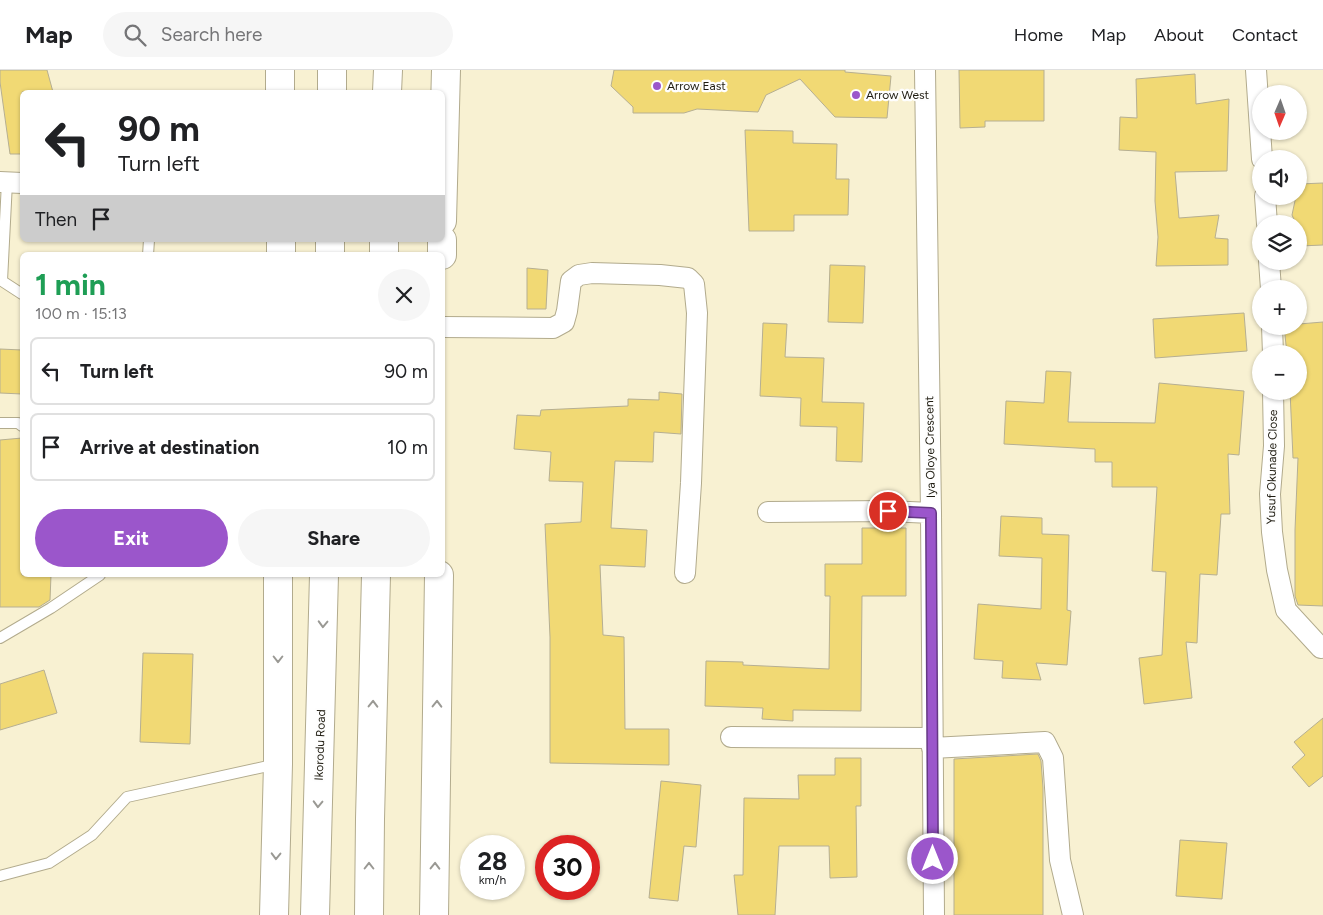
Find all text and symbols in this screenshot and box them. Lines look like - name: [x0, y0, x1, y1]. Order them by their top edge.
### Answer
- search box: [103, 12, 453, 57]
- text: Map: [25, 20, 73, 49]
- icon: search: [121, 21, 149, 49]
- text: Search here: [161, 23, 262, 46]
- text: Home: [1014, 24, 1063, 46]
- text: Map: [1091, 24, 1126, 46]
- text: About: [1154, 24, 1204, 46]
- text: Contact: [1232, 24, 1298, 46]
- place label: Arrow East: [667, 79, 726, 93]
- marker: Arrow East: [651, 80, 663, 92]
- north arrow: [1252, 85, 1308, 140]
- map controls: [1252, 85, 1307, 400]
- place label: Arrow West: [866, 88, 930, 102]
- marker: Arrow West: [850, 89, 862, 101]
- text: 90 m: [118, 108, 200, 150]
- icon: left: [35, 110, 100, 175]
- text: Turn left: [118, 150, 200, 177]
- button: sound: [1252, 150, 1307, 205]
- icon: arrive: [87, 205, 115, 233]
- text: Then: [35, 208, 77, 231]
- button: layers: [1252, 215, 1307, 270]
- text: 1 min: [35, 266, 106, 303]
- button: close: [378, 269, 430, 321]
- button: +: [1252, 280, 1307, 335]
- text: 100 m · 15:13: [35, 304, 127, 323]
- button: −: [1252, 345, 1307, 400]
- icon: left: [37, 357, 65, 385]
- text: Turn left: [80, 360, 154, 383]
- text: 90 m: [384, 360, 428, 383]
- street label: Iya Oloye Crescent: [922, 395, 938, 498]
- street label: Yusuf Okunade Close: [1264, 409, 1280, 525]
- icon: arrive: [37, 433, 65, 461]
- text: Arrive at destination: [80, 436, 259, 459]
- text: 10 m: [387, 436, 428, 459]
- pin: [867, 490, 909, 532]
- icon: arrive: [874, 497, 902, 525]
- button: Exit: [35, 509, 228, 567]
- button: Share: [238, 509, 430, 567]
- one-way arrow: [318, 620, 328, 628]
- one-way arrow: [273, 655, 283, 663]
- one-way arrow: [367, 700, 378, 708]
- one-way arrow: [432, 700, 442, 708]
- street label: Ikorodu Road: [312, 709, 328, 781]
- one-way arrow: [313, 800, 324, 808]
- position arrow: [906, 832, 958, 884]
- speed limit sign: 30: [535, 835, 600, 900]
- text: 28: [478, 846, 507, 876]
- one-way arrow: [271, 852, 281, 860]
- one-way arrow: [364, 862, 374, 870]
- one-way arrow: [430, 862, 440, 870]
- text: km/h: [479, 873, 506, 887]

